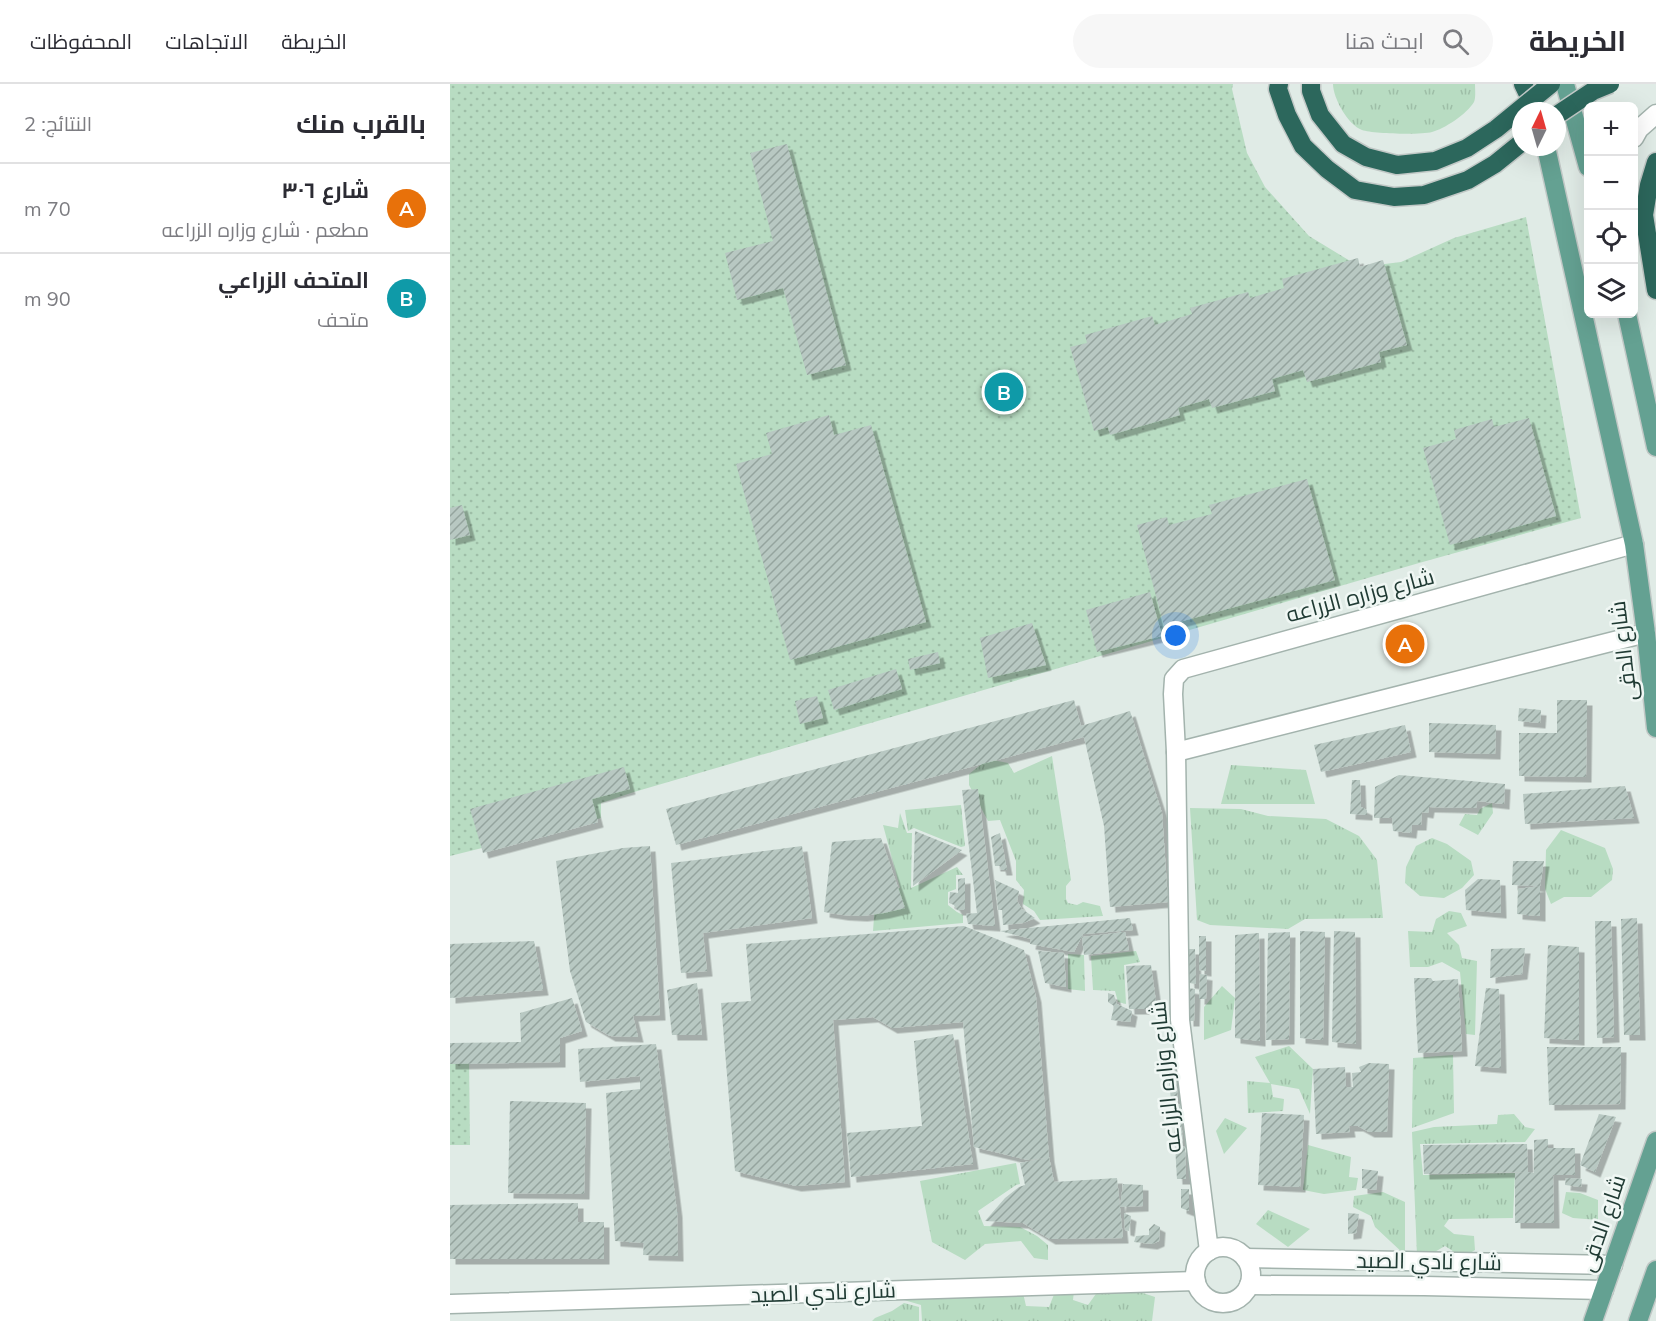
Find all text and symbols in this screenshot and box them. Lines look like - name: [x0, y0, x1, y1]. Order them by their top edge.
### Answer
- search box: [1073, 14, 1493, 68]
- text: الخريطة: [1529, 23, 1626, 58]
- icon: search: [1439, 25, 1472, 58]
- text: ابحث هنا: [1345, 27, 1424, 55]
- text: المحفوظات: [30, 28, 132, 54]
- text: الاتجاهات: [165, 28, 248, 54]
- text: الخريطة: [281, 28, 347, 54]
- north arrow: [1512, 102, 1566, 156]
- map controls: [1584, 102, 1638, 318]
- button: +: [1584, 102, 1638, 156]
- text: بالقرب منك: [296, 107, 426, 140]
- text: النتائج: 2: [24, 111, 92, 136]
- button: −: [1584, 156, 1638, 210]
- text: شارع ٣٠٦: [281, 176, 369, 204]
- text: 70 m: [24, 196, 71, 221]
- text: A: [399, 196, 414, 221]
- button: locate: [1584, 210, 1638, 264]
- text: مطعم · شارع وزاره الزراعه: [162, 217, 369, 242]
- button: layers: [1584, 264, 1638, 318]
- text: المتحف الزراعي: [218, 266, 369, 294]
- text: 90 m: [24, 286, 71, 311]
- text: B: [400, 286, 413, 311]
- text: متحف: [317, 307, 369, 332]
- pin: B: [984, 370, 1024, 414]
- street label: شارع وزاره الزراعه: [1283, 562, 1438, 629]
- street label: شارع الدقى: [1603, 599, 1644, 703]
- your location: [1161, 621, 1190, 650]
- pin: A: [1386, 622, 1424, 666]
- street label: شارع وزاره الزراعه: [1143, 1000, 1188, 1154]
- street label: شارع الدقى: [1572, 1171, 1633, 1275]
- street label: شارع نادي الصيد: [1356, 1246, 1502, 1279]
- street label: شارع نادي الصيد: [750, 1275, 896, 1312]

